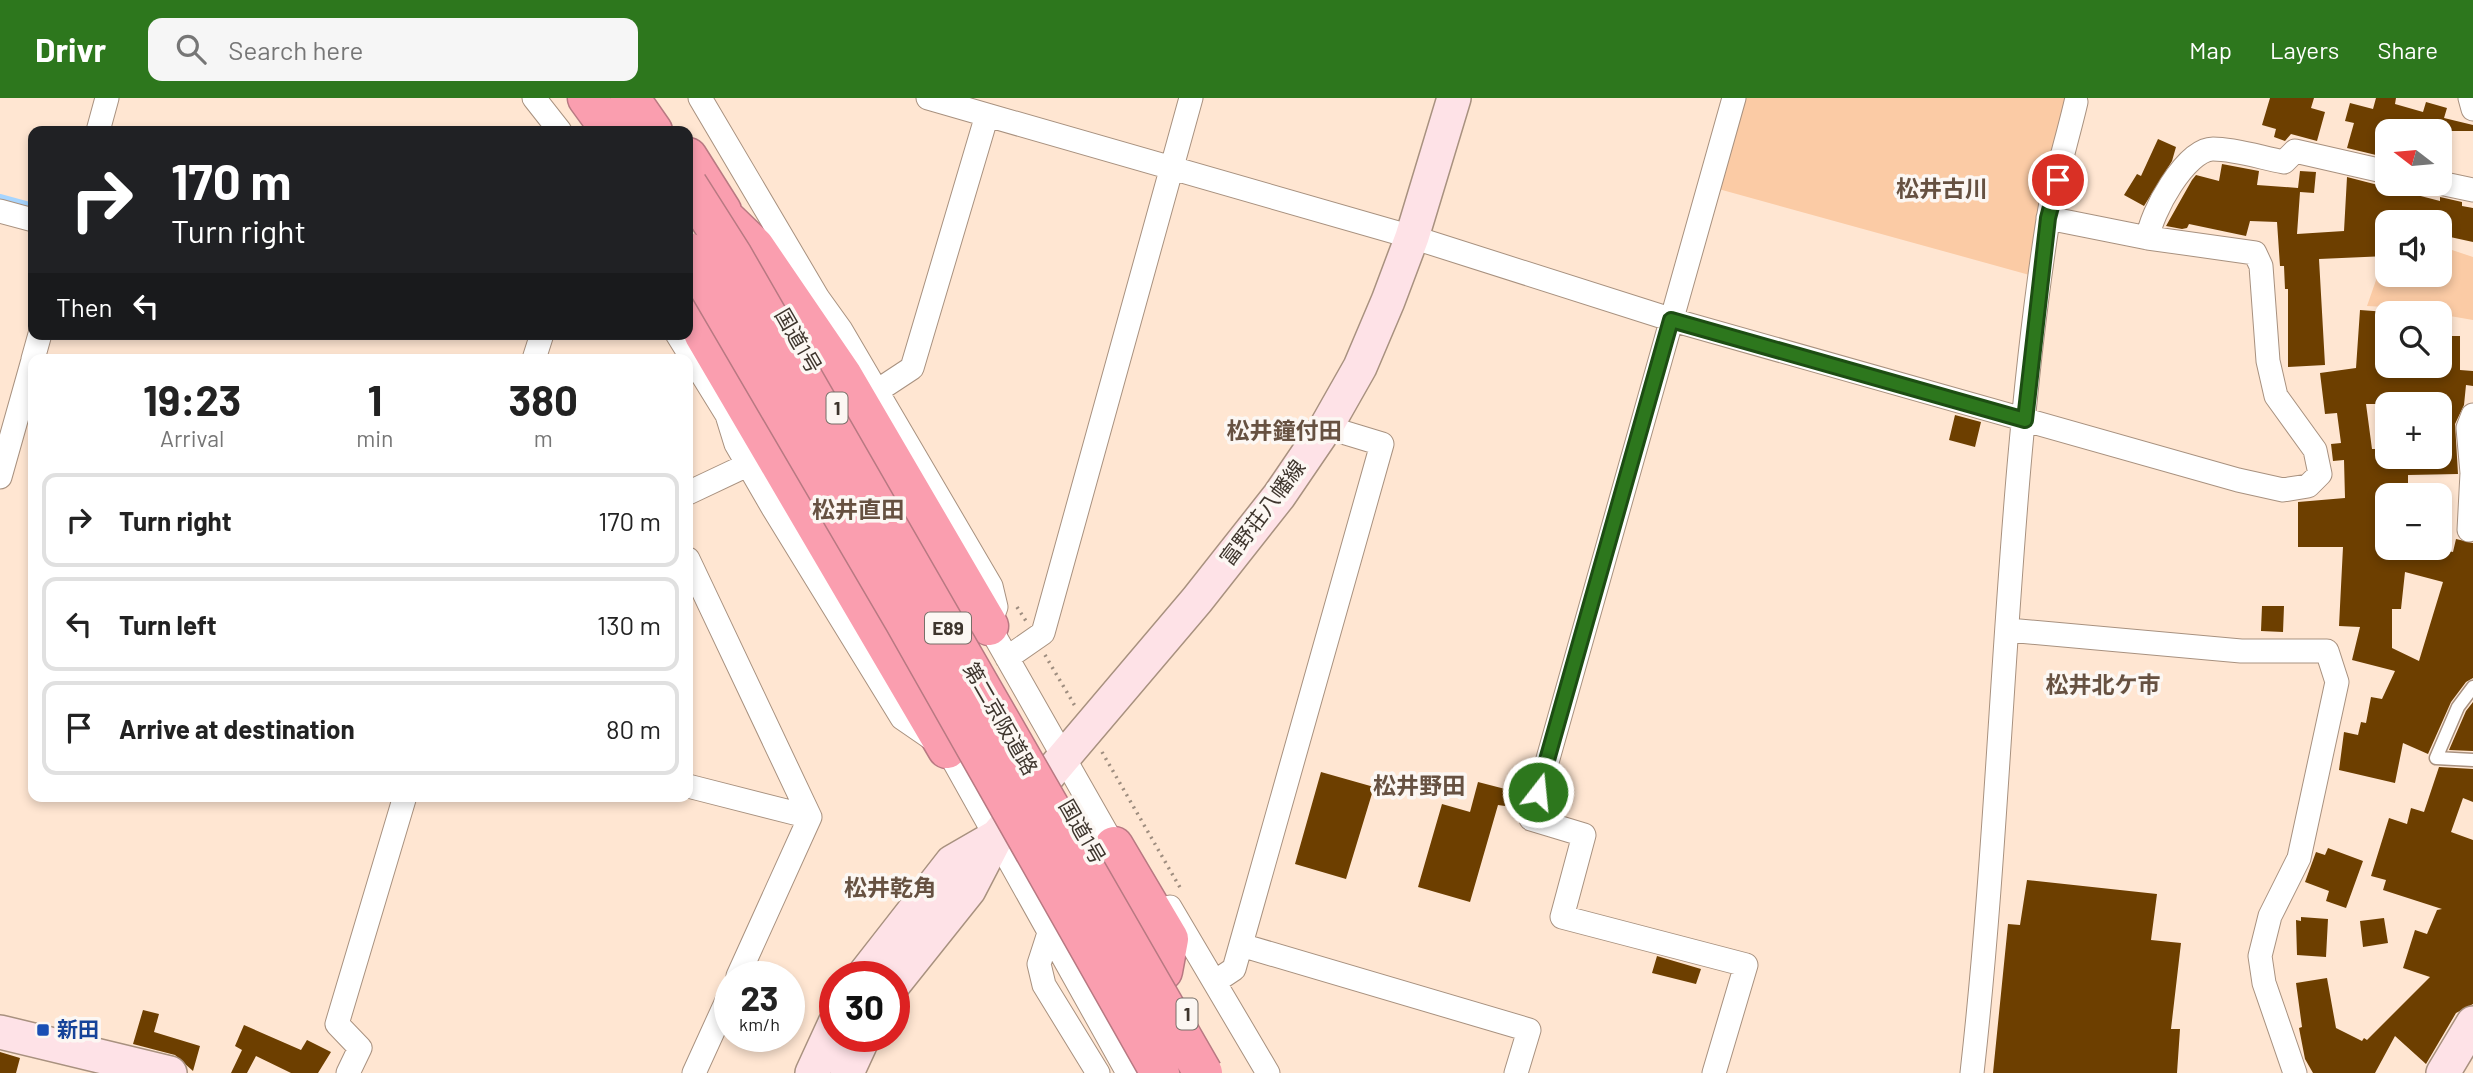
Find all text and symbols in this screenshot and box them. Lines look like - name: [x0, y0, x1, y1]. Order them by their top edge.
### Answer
- search box: [148, 18, 638, 81]
- text: Drivr: [35, 29, 106, 69]
- icon: search: [172, 30, 210, 68]
- text: Search here: [228, 34, 363, 65]
- text: Map: [2189, 35, 2232, 64]
- text: Layers: [2270, 35, 2339, 64]
- text: Share: [2377, 35, 2438, 64]
- north arrow: [2375, 119, 2452, 196]
- map controls: [2375, 119, 2452, 560]
- pin: [2028, 150, 2088, 210]
- text: 170 m: [171, 151, 291, 210]
- icon: right: [56, 154, 147, 245]
- icon: arrive: [2039, 161, 2077, 199]
- district label: 松井古川: [1896, 174, 1988, 202]
- button: sound: [2375, 210, 2452, 287]
- text: Turn right: [171, 211, 306, 249]
- icon: left: [127, 287, 165, 325]
- text: Then: [56, 291, 113, 322]
- button: search: [2375, 301, 2452, 378]
- street label: 国道1号: [771, 304, 828, 377]
- text: 19:23: [143, 374, 241, 424]
- text: 1: [367, 374, 382, 424]
- text: 380: [509, 374, 578, 424]
- road number: 1: [826, 392, 848, 424]
- button: +: [2375, 392, 2452, 469]
- district label: 松井鐘付田: [1227, 416, 1342, 444]
- text: Arrival: [160, 424, 224, 452]
- text: min: [356, 424, 394, 452]
- text: m: [534, 424, 553, 452]
- street label: 富野荘八幡線: [1214, 454, 1310, 570]
- button: −: [2375, 483, 2452, 560]
- district label: 松井直田: [812, 495, 904, 523]
- icon: right: [60, 501, 98, 539]
- text: Turn right: [119, 505, 232, 536]
- text: 170 m: [598, 505, 661, 536]
- icon: left: [60, 605, 98, 643]
- text: Turn left: [119, 609, 217, 640]
- text: 130 m: [597, 609, 661, 640]
- road number: E89: [925, 612, 971, 643]
- street label: 第二京阪道路: [959, 657, 1044, 779]
- district label: 松井北ケ市: [2046, 670, 2161, 698]
- icon: arrive: [60, 709, 98, 747]
- text: Arrive at destination: [119, 713, 355, 744]
- text: 80 m: [606, 713, 661, 744]
- position arrow: [1501, 755, 1575, 829]
- district label: 松井野田: [1373, 771, 1465, 799]
- street label: 国道1号: [1055, 795, 1112, 868]
- district label: 松井乾角: [844, 873, 936, 901]
- speed limit sign: 30: [819, 961, 910, 1052]
- text: 23: [740, 976, 779, 1018]
- road number: 1: [1176, 998, 1198, 1030]
- text: km/h: [739, 1013, 780, 1035]
- place label: 新田: [57, 1016, 99, 1041]
- marker: 新田: [35, 1022, 51, 1038]

